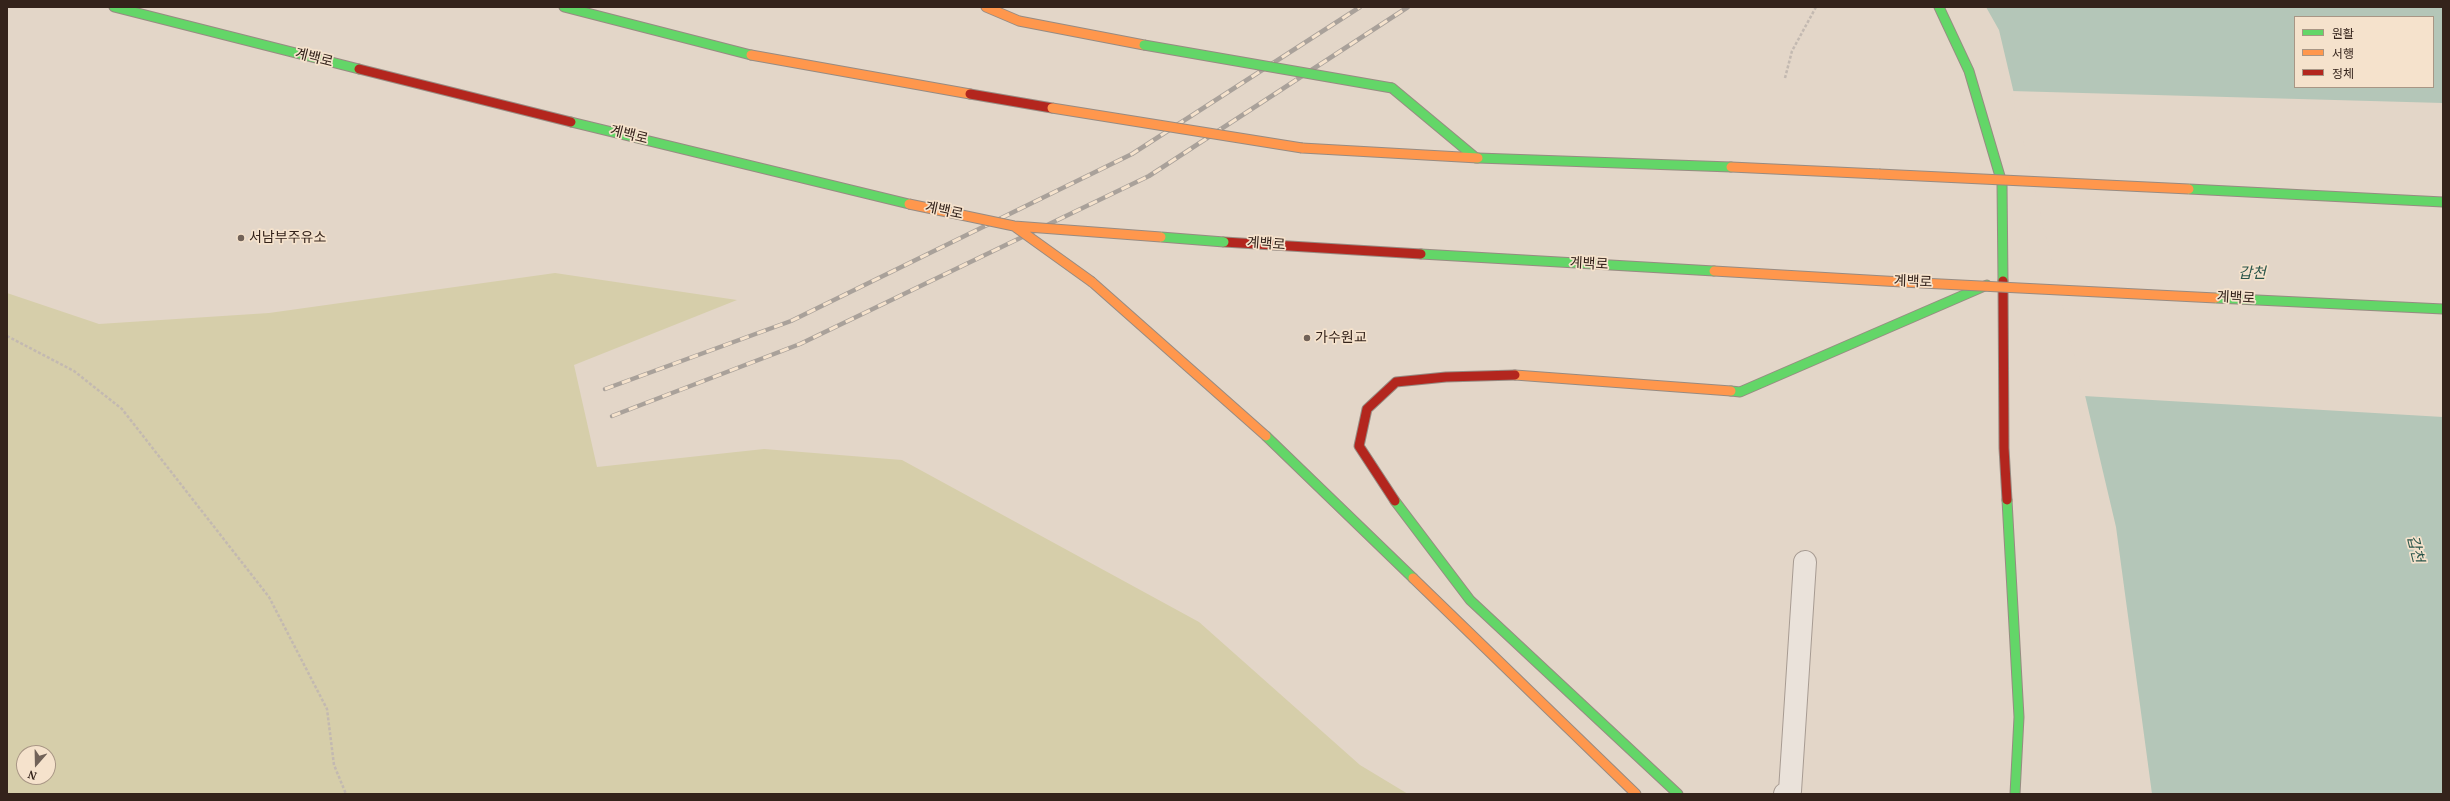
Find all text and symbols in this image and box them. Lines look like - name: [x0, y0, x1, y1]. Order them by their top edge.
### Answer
- legend: [2294, 16, 2434, 88]
- text: 원활: [2332, 26, 2354, 41]
- street label: 계백로: [293, 45, 335, 71]
- text: 서행: [2332, 46, 2354, 61]
- text: 정체: [2332, 66, 2354, 81]
- street label: 계백로: [608, 122, 650, 148]
- street label: 계백로: [923, 199, 965, 223]
- place label: 서남부주유소: [249, 230, 326, 246]
- marker: 서남부주유소: [236, 233, 246, 243]
- street label: 계백로: [1246, 234, 1286, 254]
- street label: 계백로: [1569, 255, 1609, 273]
- water label: 갑천: [2238, 265, 2266, 283]
- street label: 계백로: [1893, 273, 1933, 291]
- street label: 계백로: [2216, 289, 2256, 307]
- place label: 가수원교: [1315, 330, 1367, 346]
- marker: 가수원교: [1302, 333, 1312, 343]
- water label: 갑천: [2403, 533, 2427, 565]
- north arrow: [16, 745, 56, 785]
- text: N: [26, 767, 39, 783]

